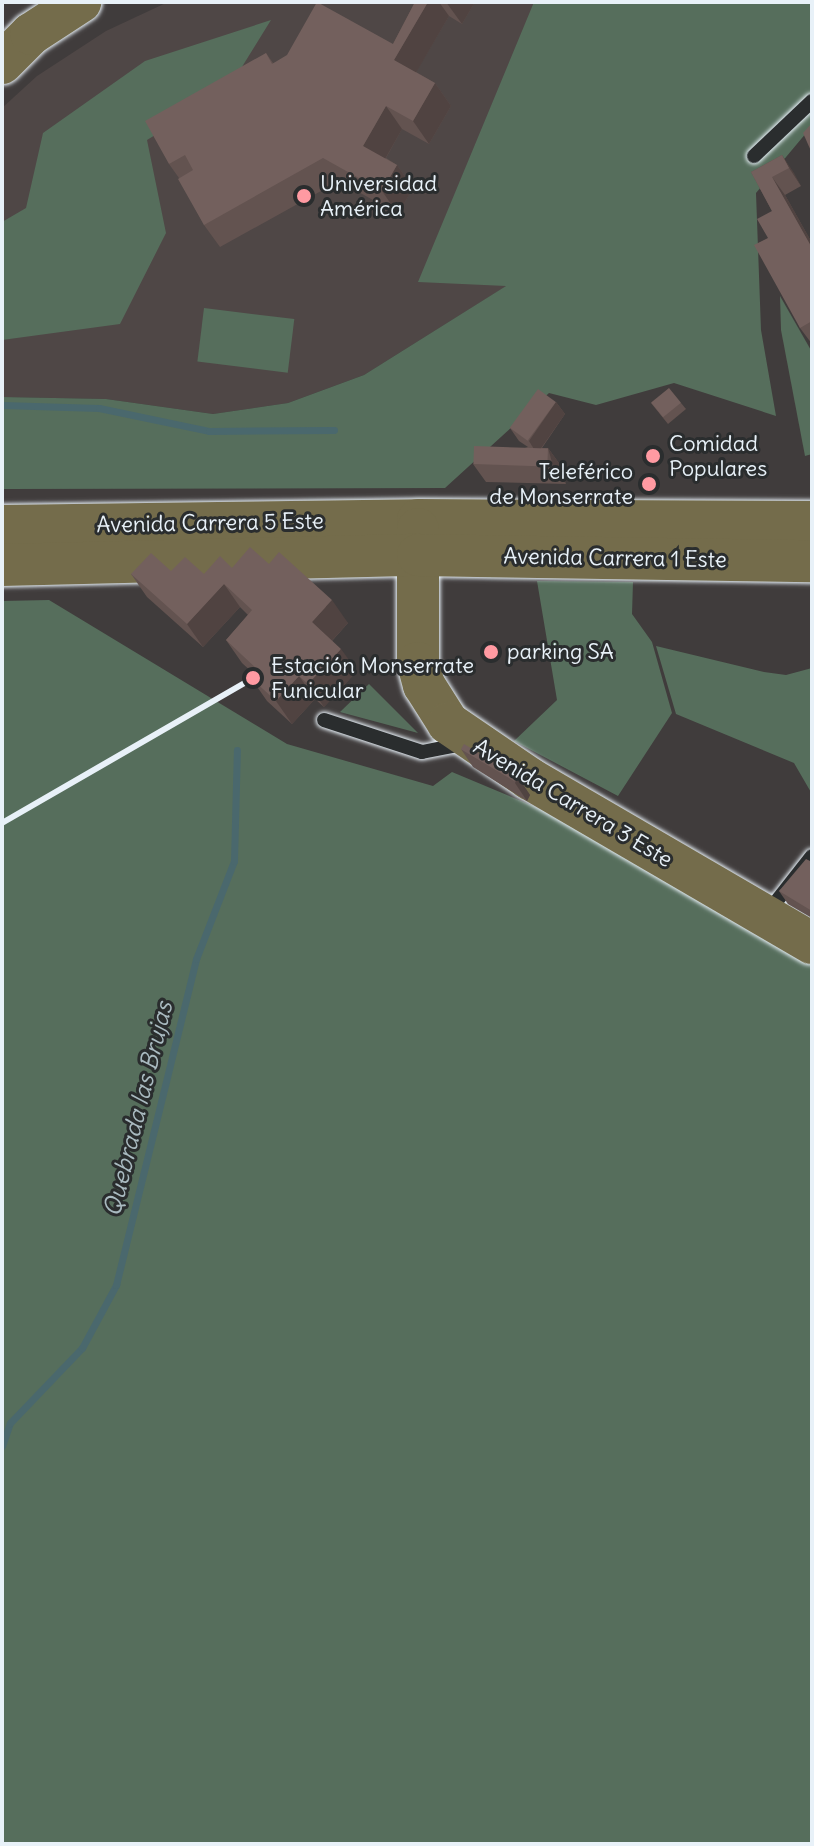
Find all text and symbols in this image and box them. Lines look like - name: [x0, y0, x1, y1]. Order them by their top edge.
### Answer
- place label: Universidad América: [320, 170, 437, 222]
- marker: Universidad América: [295, 187, 313, 205]
- place label: Comidad Populares: [669, 430, 767, 482]
- marker: Comidad Populares: [644, 447, 662, 465]
- place label: Teleférico de Monserrate: [489, 458, 633, 510]
- marker: Teleférico de Monserrate: [640, 475, 658, 493]
- street label: Avenida Carrera 5 Este: [96, 508, 324, 538]
- street label: Avenida Carrera 1 Este: [503, 543, 727, 573]
- place label: parking SA: [507, 639, 614, 665]
- marker: parking SA: [482, 643, 500, 661]
- place label: Estación Monserrate Funicular: [271, 652, 474, 704]
- marker: Estación Monserrate Funicular: [242, 667, 264, 689]
- street label: Avenida Carrera 3 Este: [469, 733, 677, 873]
- water label: Quebrada las Brujas: [97, 999, 179, 1219]

